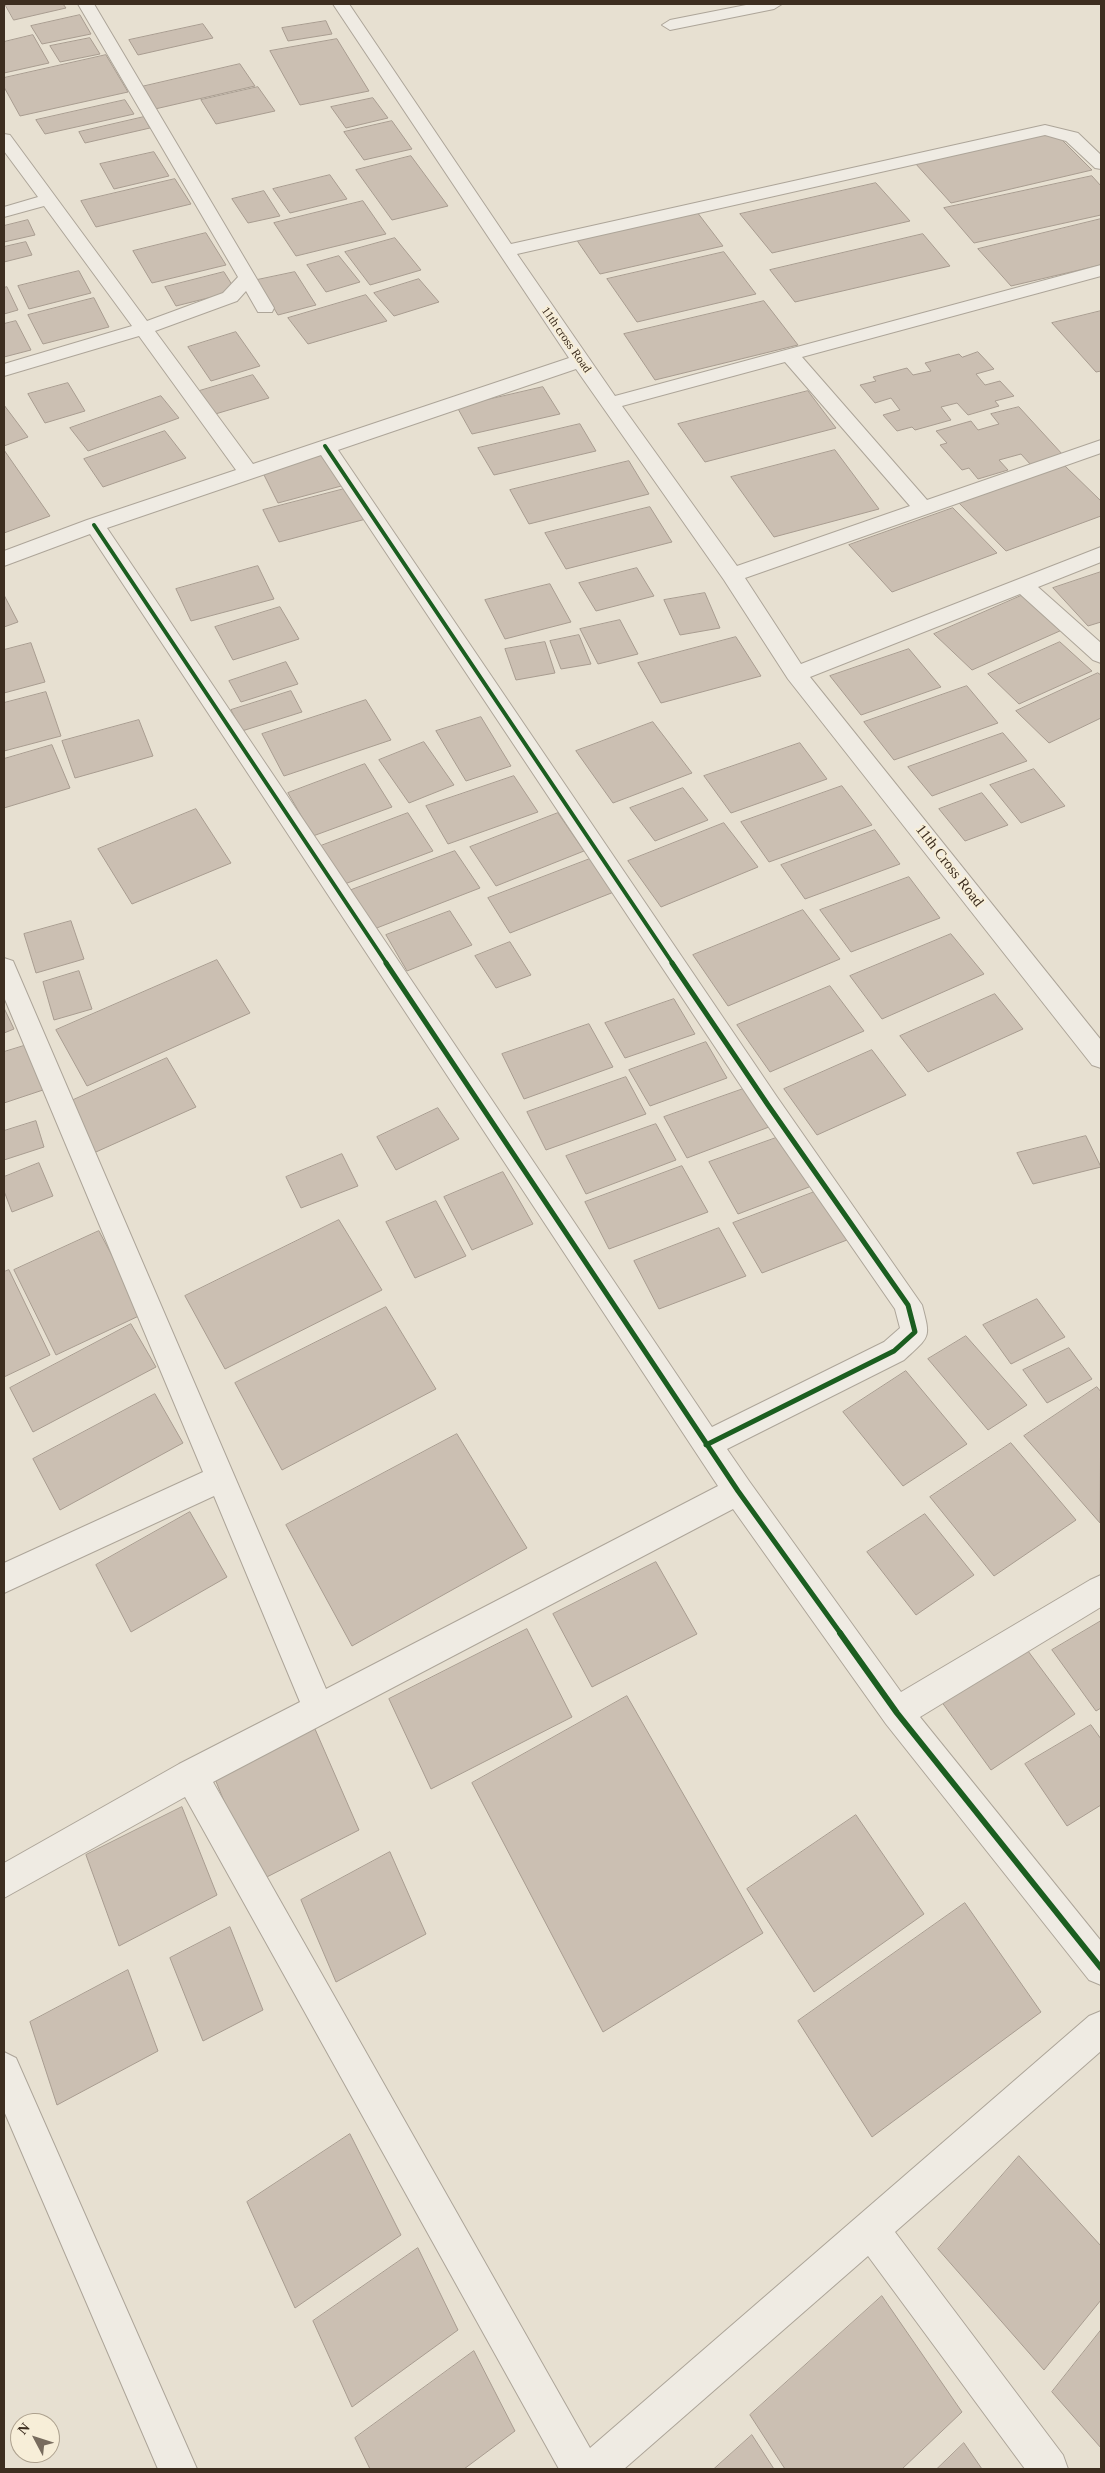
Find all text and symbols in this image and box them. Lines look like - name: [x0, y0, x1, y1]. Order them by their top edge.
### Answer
- street label: 11th cross Road: [538, 304, 594, 376]
- street label: 11th Cross Road: [911, 821, 987, 911]
- north arrow: [10, 2413, 60, 2463]
- text: N: [15, 2420, 33, 2437]

